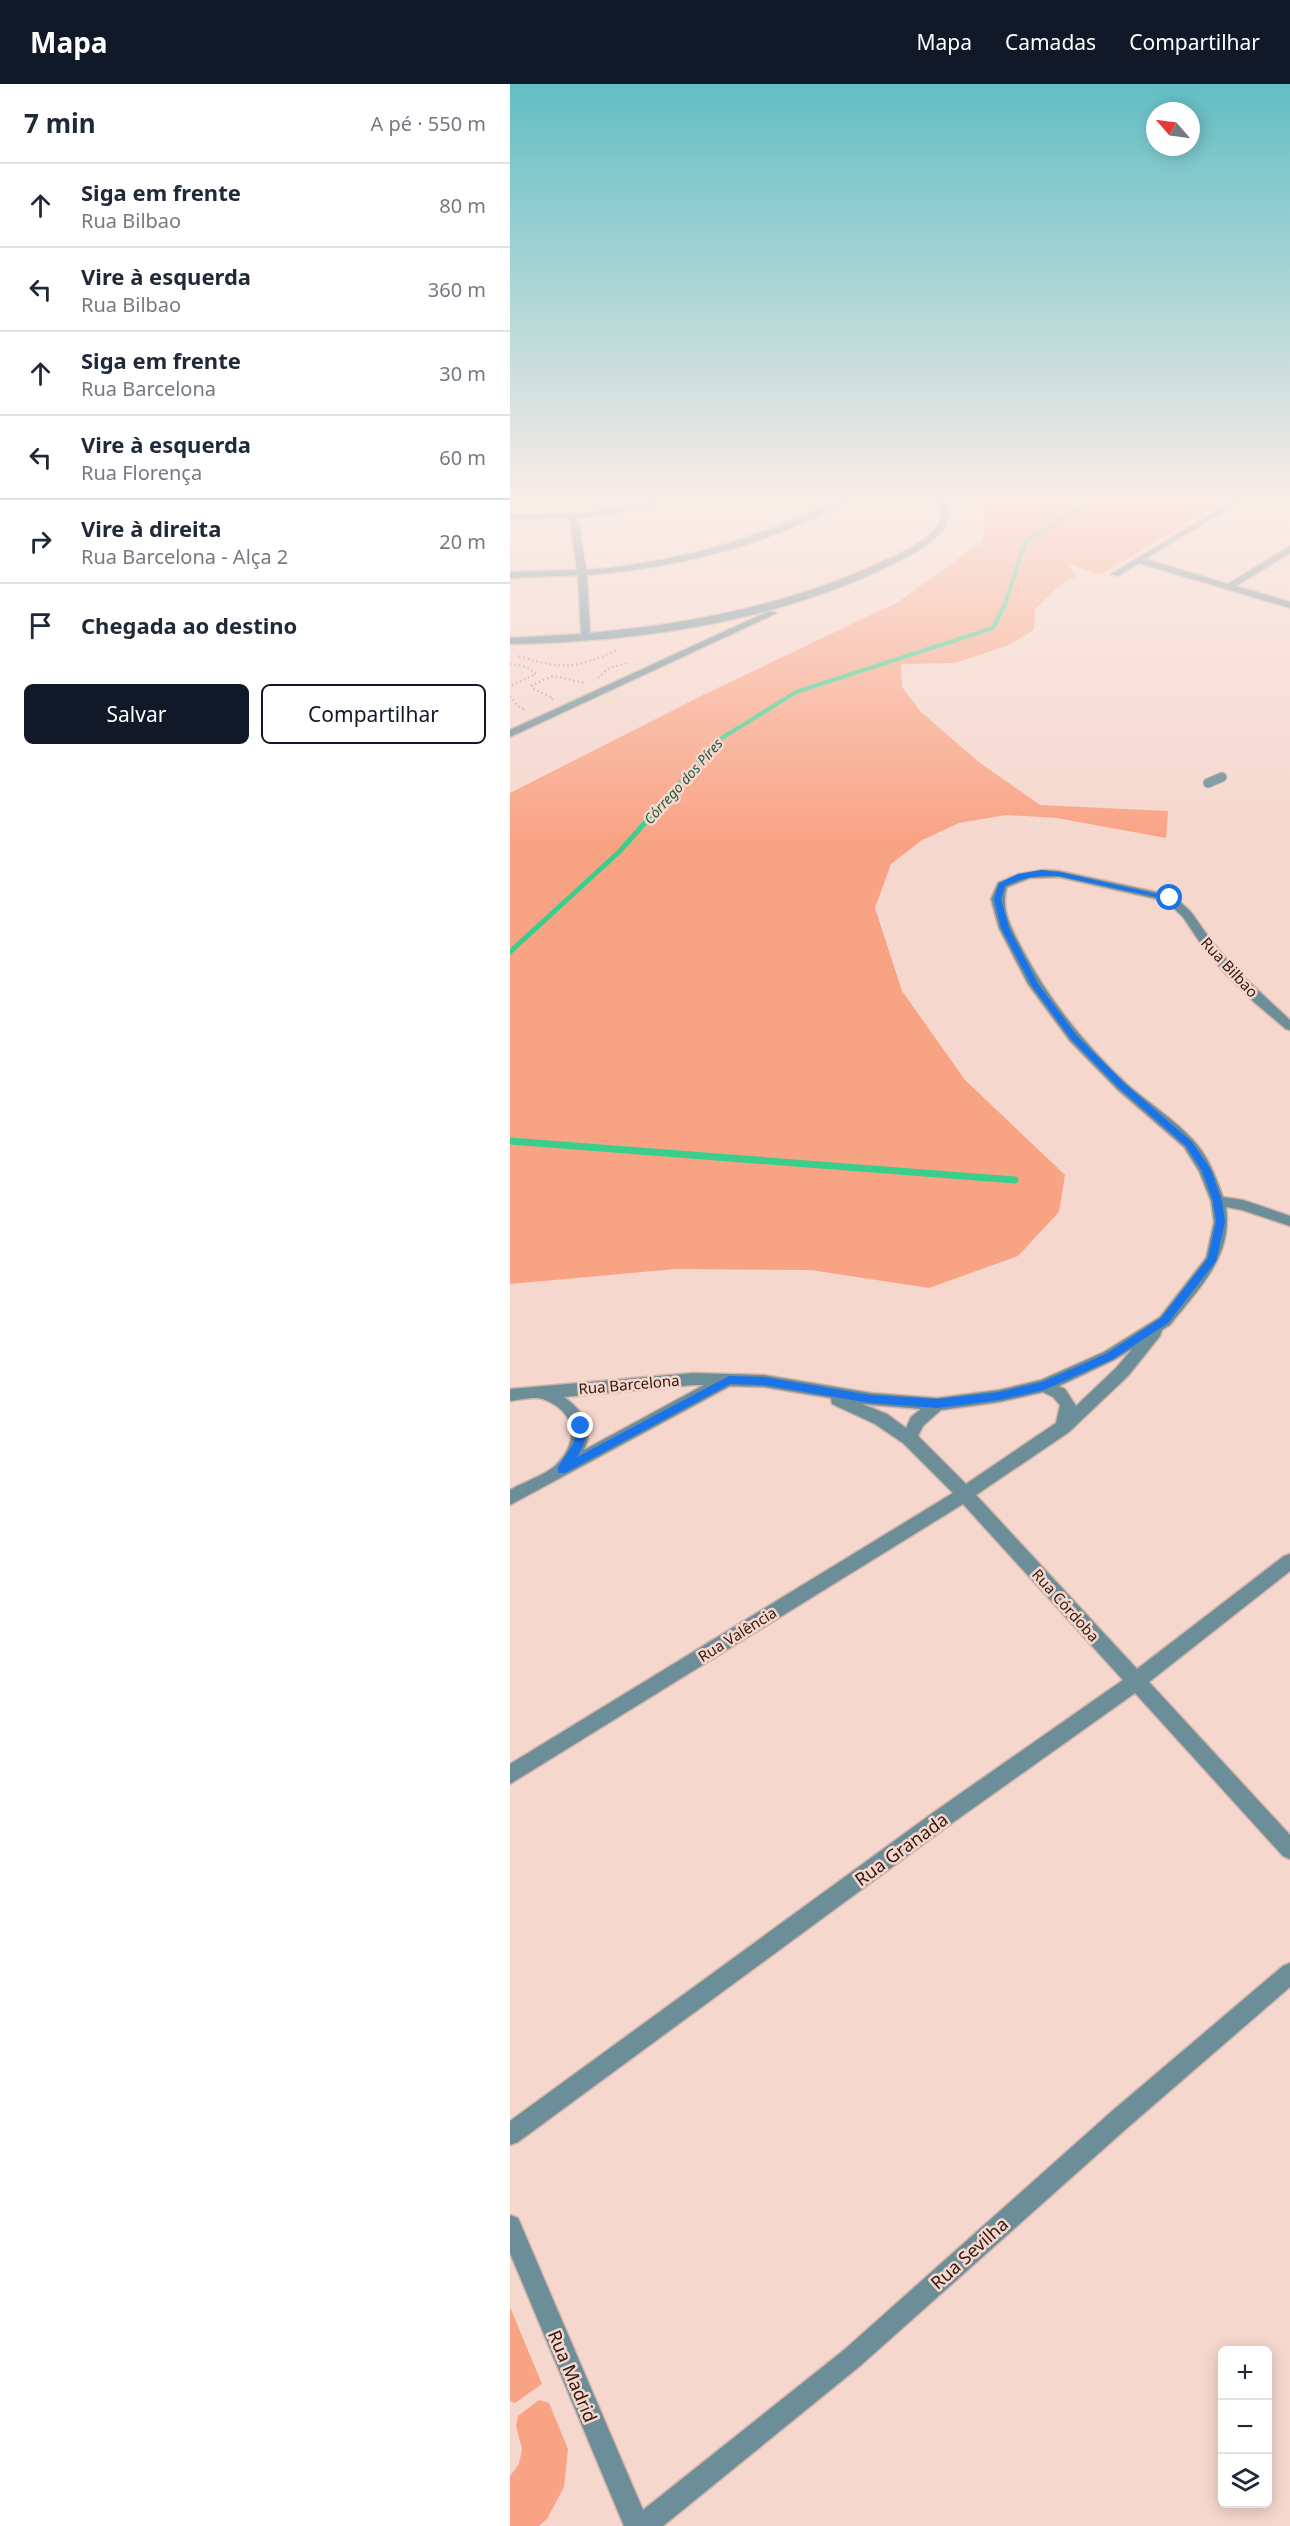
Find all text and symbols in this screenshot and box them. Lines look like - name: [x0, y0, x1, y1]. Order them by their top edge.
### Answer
- text: Mapa: [30, 23, 108, 61]
- text: Mapa: [916, 28, 972, 56]
- text: Camadas: [1005, 28, 1096, 56]
- text: Compartilhar: [1129, 28, 1260, 56]
- north arrow: [1146, 102, 1200, 156]
- text: 7 min: [24, 105, 96, 141]
- text: A pé · 550 m: [370, 110, 486, 137]
- text: Siga em frente: [81, 177, 241, 207]
- icon: ahead: [24, 189, 57, 222]
- text: 80 m: [439, 192, 486, 219]
- text: Rua Bilbao: [81, 207, 181, 234]
- text: Vire à esquerda: [81, 261, 251, 291]
- icon: left: [24, 273, 57, 306]
- text: 360 m: [428, 276, 486, 303]
- text: Rua Bilbao: [81, 291, 181, 318]
- text: Siga em frente: [81, 345, 241, 375]
- icon: ahead: [24, 357, 57, 390]
- text: 30 m: [439, 360, 486, 387]
- text: Rua Barcelona: [81, 375, 216, 402]
- text: Vire à esquerda: [81, 429, 251, 459]
- icon: left: [24, 441, 57, 474]
- text: 60 m: [439, 444, 486, 471]
- text: Rua Florença: [81, 459, 202, 486]
- text: Vire à direita: [81, 513, 221, 543]
- icon: right: [24, 525, 57, 558]
- text: 20 m: [439, 528, 486, 555]
- text: Rua Barcelona - Alça 2: [81, 543, 288, 570]
- icon: arrive: [24, 609, 57, 642]
- text: Chegada ao destino: [81, 610, 297, 640]
- button: Salvar: [24, 684, 249, 744]
- button: Compartilhar: [261, 684, 486, 744]
- water label: Córrego dos Píres: [639, 734, 727, 828]
- route start: [1156, 884, 1182, 910]
- street label: Rua Bilbao: [1197, 933, 1263, 1001]
- street label: Rua Barcelona: [578, 1370, 680, 1398]
- route end: [567, 1412, 593, 1438]
- street label: Rua Córdoba: [1028, 1564, 1104, 1646]
- street label: Rua Valência: [694, 1602, 780, 1666]
- street label: Rua Granada: [850, 1807, 952, 1891]
- street label: Rua Sevilha: [925, 2212, 1013, 2294]
- street label: Rua Madrid: [543, 2326, 603, 2426]
- map controls: [1218, 2346, 1272, 2508]
- button: +: [1218, 2346, 1272, 2400]
- button: −: [1218, 2400, 1272, 2454]
- button: layers: [1218, 2454, 1272, 2508]

